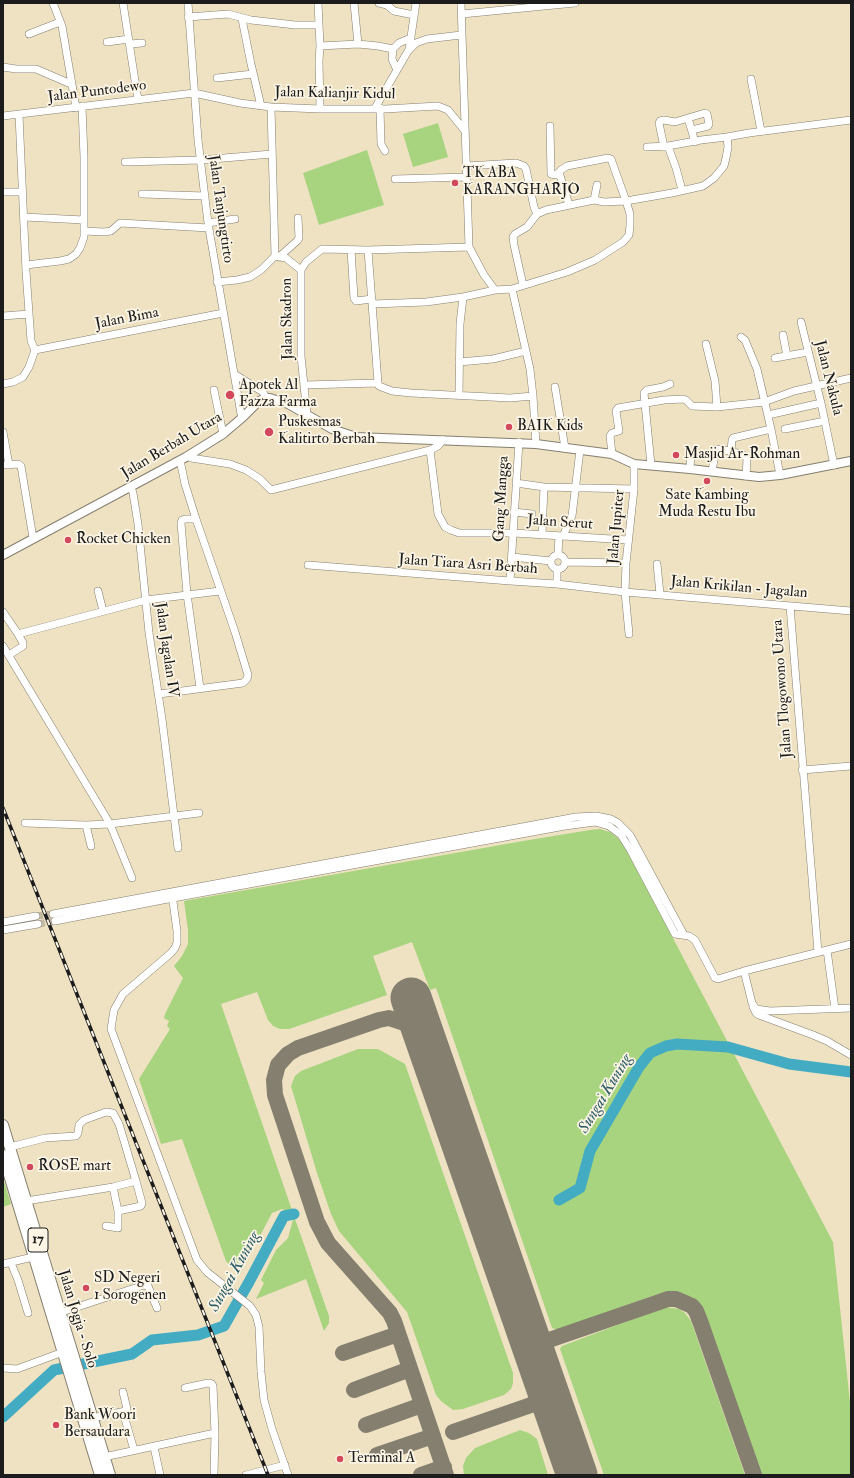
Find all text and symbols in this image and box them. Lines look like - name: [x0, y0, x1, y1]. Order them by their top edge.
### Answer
- street label: Jalan Puntodewo: [47, 77, 147, 107]
- street label: Jalan Kalianjir Kidul: [274, 84, 396, 104]
- street label: Jalan Tanjungtirto: [204, 154, 236, 264]
- place label: TK ABA KARANGHARJO: [463, 165, 580, 200]
- marker: TK ABA KARANGHARJO: [450, 178, 460, 188]
- street label: Jalan Skadron: [278, 278, 298, 360]
- street label: Jalan Bima: [94, 304, 160, 334]
- street label: Jalan Nakula: [810, 339, 846, 417]
- place label: Apotek Al Fazza Farma: [239, 377, 317, 412]
- marker: Apotek Al Fazza Farma: [224, 389, 236, 401]
- street label: Jalan Berbah Utara: [118, 409, 226, 483]
- place label: Puskesmas Kalitirto Berbah: [278, 414, 375, 449]
- place label: BAIK Kids: [517, 418, 583, 436]
- marker: BAIK Kids: [504, 422, 514, 432]
- marker: Puskesmas Kalitirto Berbah: [263, 426, 275, 438]
- place label: Masjid Ar-Rohman: [684, 446, 800, 464]
- marker: Masjid Ar-Rohman: [671, 450, 681, 460]
- street label: Gang Mangga: [491, 455, 513, 543]
- marker: Sate Kambing Muda Restu Ibu: [702, 476, 712, 486]
- place label: Sate Kambing Muda Restu Ibu: [658, 487, 756, 522]
- street label: Jalan Jupiter: [605, 489, 629, 565]
- street label: Jalan Serut: [527, 512, 593, 534]
- place label: Rocket Chicken: [76, 531, 171, 549]
- marker: Rocket Chicken: [63, 535, 73, 545]
- street label: Jalan Tiara Asri Berbah: [398, 551, 538, 579]
- street label: Jalan Krikilan - Jagalan: [670, 573, 808, 603]
- street label: Jalan Jagalan IV: [150, 601, 182, 699]
- street label: Jalan Tlogowono Utara: [769, 619, 797, 759]
- water label: Sungai Kuning: [575, 1051, 637, 1137]
- place label: ROSE mart: [38, 1158, 111, 1176]
- marker: ROSE mart: [25, 1162, 35, 1172]
- road number: 17: [28, 1228, 48, 1252]
- water label: Sungai Kuning: [205, 1228, 265, 1316]
- street label: Jalan Jogja - Solo: [53, 1268, 101, 1370]
- place label: SD Negeri 1 Sorogenen: [94, 1270, 166, 1305]
- marker: SD Negeri 1 Sorogenen: [81, 1283, 91, 1293]
- place label: Bank Woori Bersaudara: [64, 1407, 136, 1442]
- marker: Bank Woori Bersaudara: [51, 1420, 61, 1430]
- place label: Terminal A: [348, 1450, 415, 1468]
- marker: Terminal A: [335, 1454, 345, 1464]

